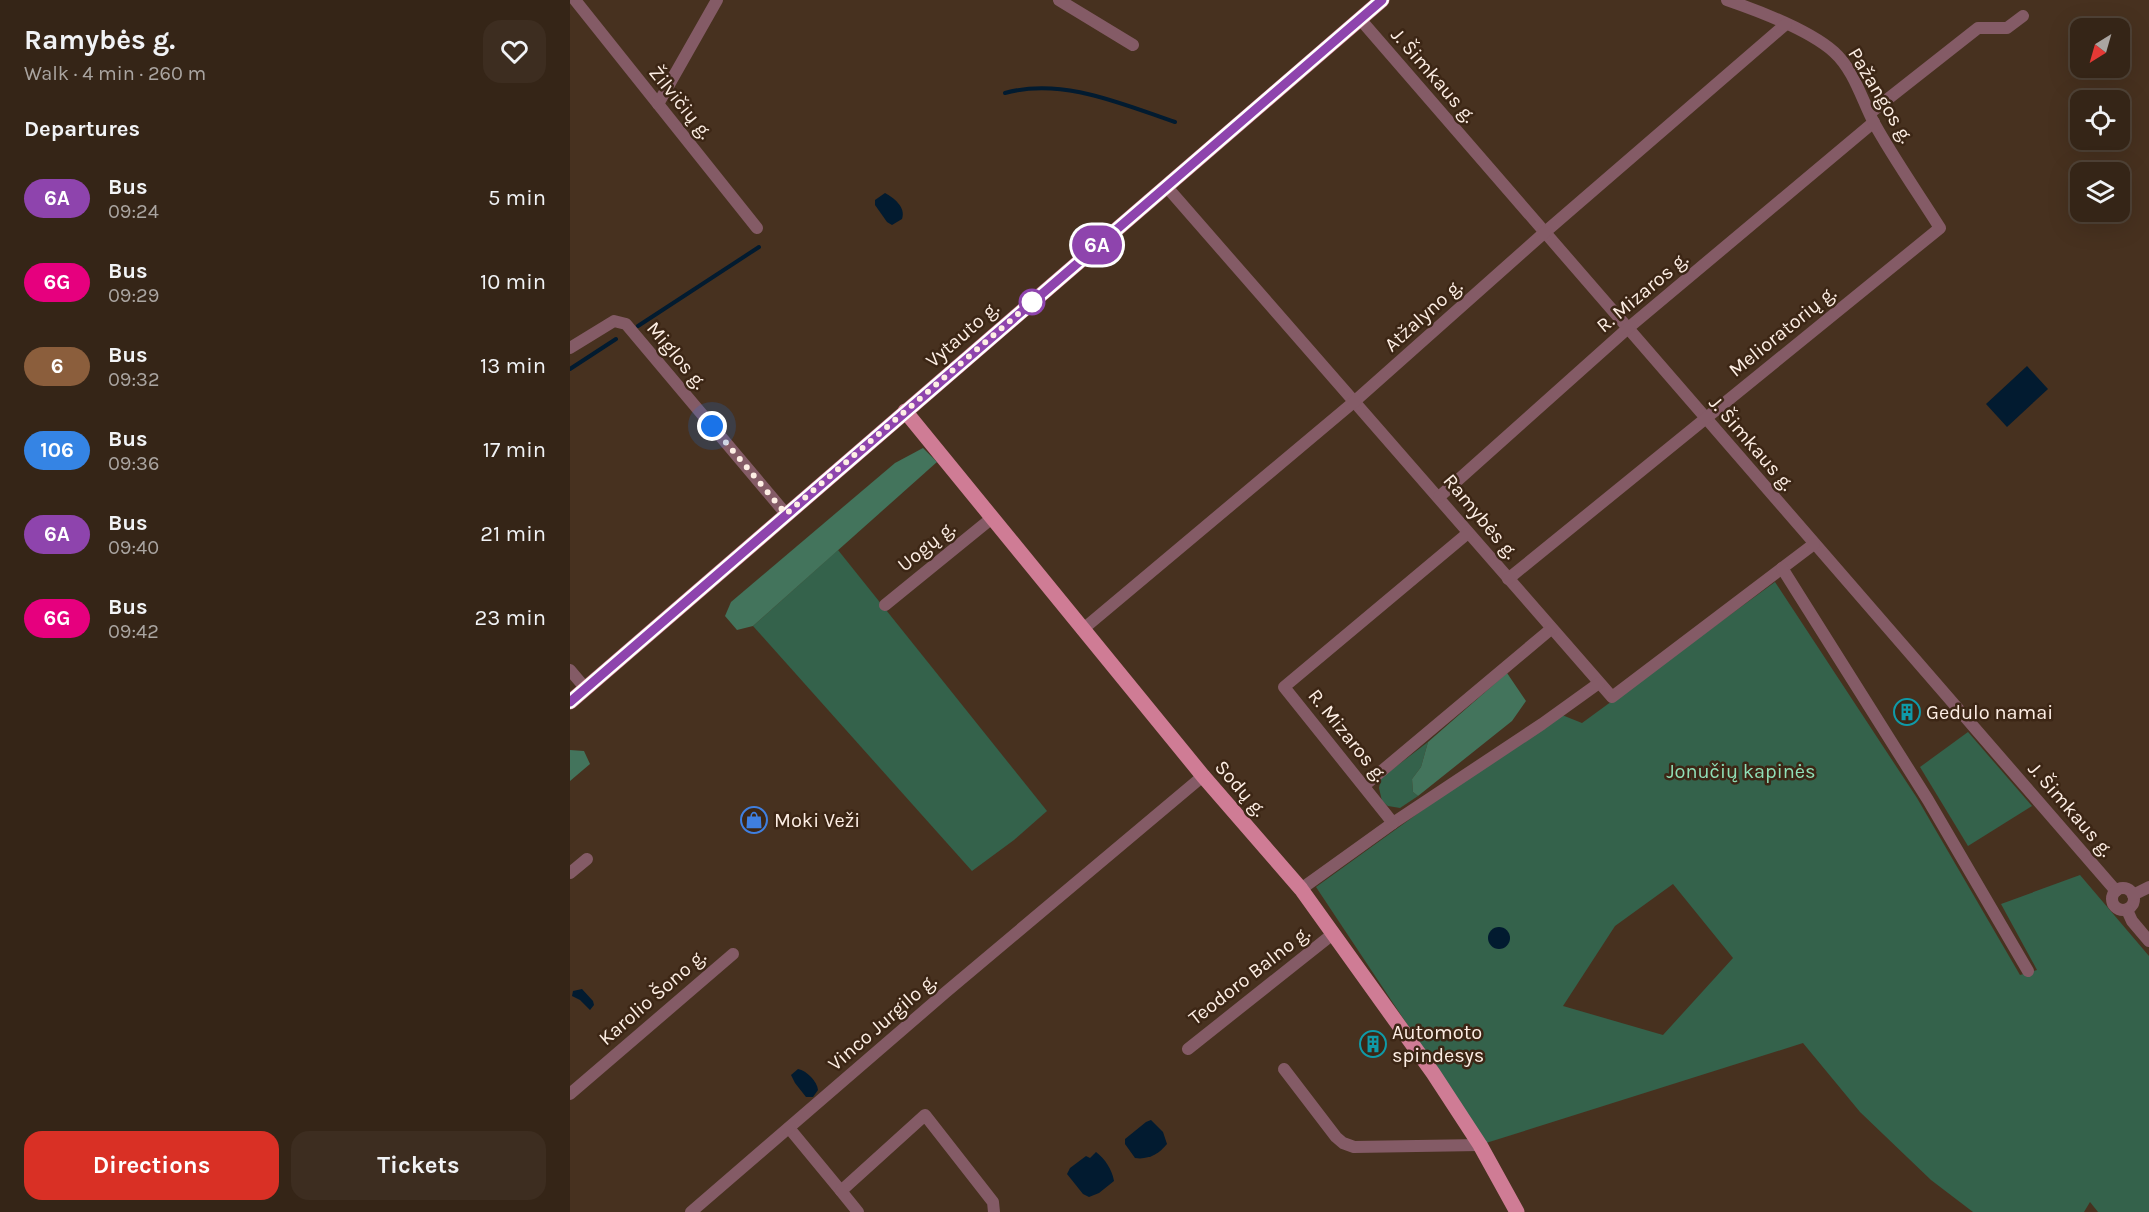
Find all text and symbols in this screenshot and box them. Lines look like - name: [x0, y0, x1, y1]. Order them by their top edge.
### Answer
- north arrow: [2070, 18, 2130, 78]
- map controls: [2070, 18, 2130, 222]
- button: heart: [483, 20, 546, 83]
- text: Ramybės g.: [24, 23, 175, 56]
- street label: J. Šimkaus g.: [1386, 23, 1482, 127]
- street label: Pažangos g.: [1843, 43, 1918, 147]
- street label: Žilvičių g.: [644, 60, 718, 144]
- text: Walk · 4 min · 260 m: [24, 62, 206, 85]
- button: locate: [2070, 90, 2130, 150]
- text: Departures: [24, 116, 140, 142]
- button: layers: [2070, 162, 2130, 222]
- text: Bus: [108, 174, 148, 200]
- text: 5 min: [488, 185, 546, 211]
- text: 6A: [44, 186, 70, 210]
- text: 09:24: [108, 200, 159, 223]
- line badge: 6A: [1070, 226, 1124, 264]
- text: 6A: [1084, 233, 1110, 257]
- street label: R. Mizaros g.: [1592, 247, 1693, 337]
- text: Bus: [108, 258, 148, 284]
- text: 10 min: [480, 269, 546, 295]
- text: 6G: [44, 270, 70, 294]
- street label: Atžalyno g.: [1380, 274, 1467, 356]
- street label: Melioratorių g.: [1724, 281, 1841, 382]
- text: 09:29: [108, 284, 159, 307]
- unlabelled marker: [1019, 289, 1045, 315]
- street label: Vytauto g.: [921, 296, 1004, 372]
- street label: Miglos g.: [642, 317, 711, 394]
- text: Bus: [108, 342, 148, 368]
- text: 13 min: [480, 353, 546, 379]
- text: 6: [51, 354, 63, 378]
- text: 09:32: [108, 368, 159, 391]
- street label: J. Šimkaus g.: [1704, 391, 1800, 495]
- your location: [697, 411, 727, 441]
- text: Bus: [108, 426, 148, 452]
- text: 17 min: [483, 437, 546, 463]
- text: 106: [40, 438, 74, 462]
- text: 09:36: [108, 452, 159, 475]
- street label: Ramybės g.: [1439, 469, 1523, 563]
- text: Bus: [108, 510, 148, 536]
- street label: Uogų g.: [893, 516, 960, 576]
- text: 21 min: [480, 521, 546, 547]
- text: 6A: [44, 522, 70, 546]
- text: 09:40: [108, 536, 159, 559]
- text: Bus: [108, 594, 148, 620]
- text: 23 min: [475, 605, 546, 631]
- text: 6G: [44, 606, 70, 630]
- text: 09:42: [108, 620, 159, 643]
- street label: R. Mizaros g.: [1303, 684, 1392, 786]
- building icon: Gedulo namai: [1892, 697, 1922, 727]
- place label: Gedulo namai: [1926, 701, 2053, 724]
- street label: Sodų g.: [1210, 756, 1271, 821]
- street label: J. Šimkaus g.: [2023, 757, 2119, 861]
- park label: Jonučių kapinės: [1666, 760, 1816, 783]
- shop icon: Moki Veži: [739, 805, 769, 835]
- place label: Moki Veži: [774, 809, 860, 832]
- street label: Teodoro Balno g.: [1184, 921, 1314, 1030]
- street label: Karolio Šono g.: [593, 944, 711, 1050]
- street label: Vinco Jurgilo g.: [824, 969, 941, 1076]
- place label: Automoto spindesys: [1392, 1021, 1484, 1067]
- building icon: Automoto spindesys: [1358, 1029, 1388, 1059]
- button: Directions: [24, 1131, 279, 1200]
- button: Tickets: [291, 1131, 546, 1200]

